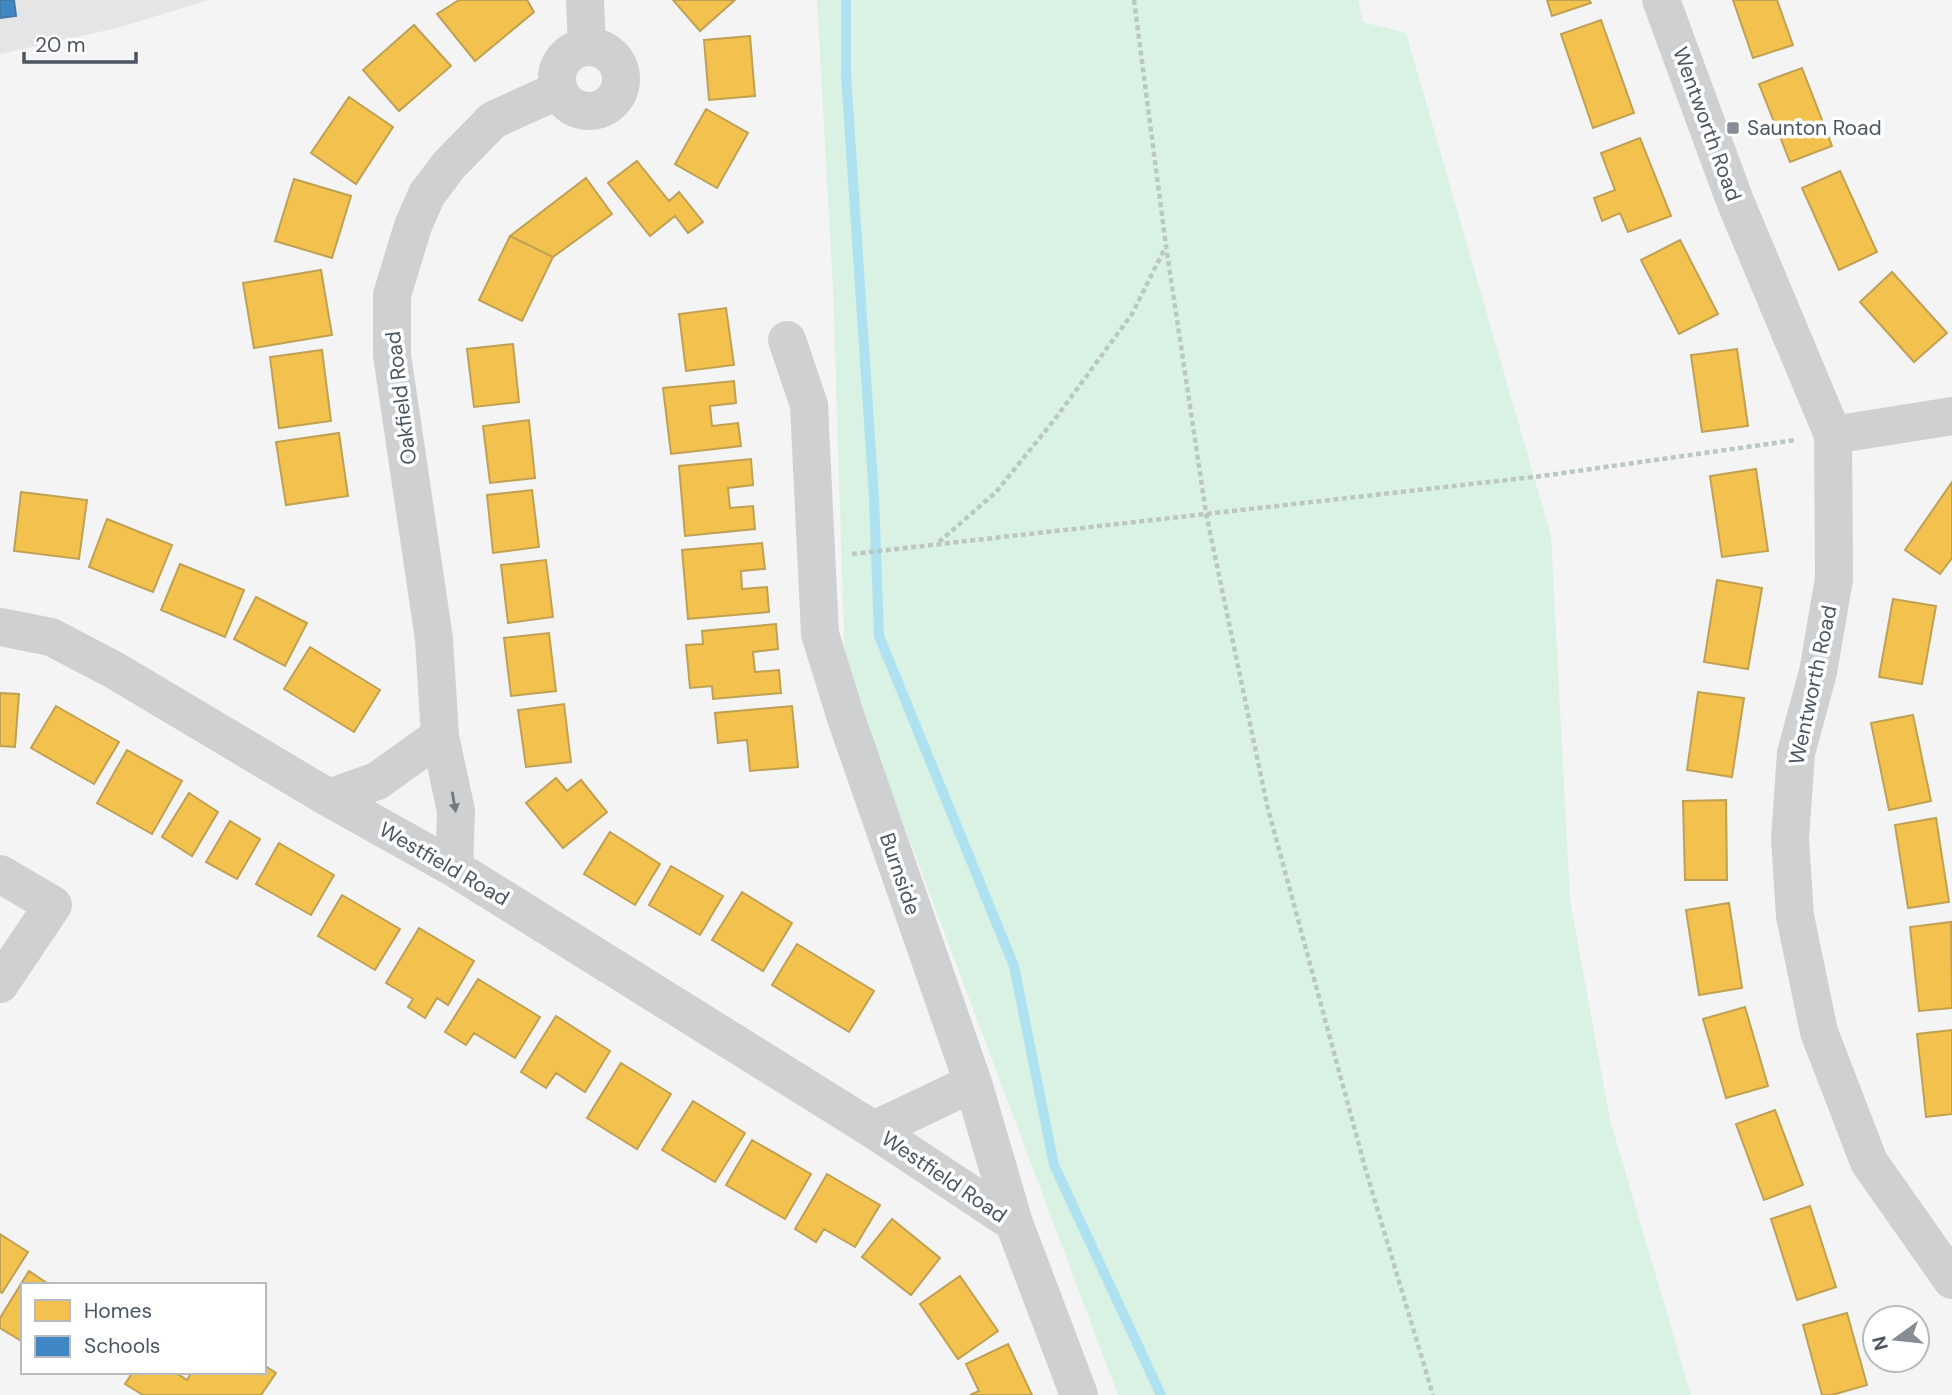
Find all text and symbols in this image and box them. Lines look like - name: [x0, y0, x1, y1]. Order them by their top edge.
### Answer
- scale bar: [24, 21, 136, 65]
- text: 20 m: [35, 31, 86, 59]
- street label: Wentworth Road: [1666, 43, 1748, 205]
- place label: Saunton Road: [1747, 114, 1882, 142]
- marker: Saunton Road: [1725, 120, 1741, 136]
- street label: Oakfield Road: [379, 330, 423, 466]
- street label: Wentworth Road: [1782, 603, 1844, 767]
- one-way arrow: [448, 791, 459, 813]
- street label: Westfield Road: [374, 815, 514, 913]
- street label: Burnside: [873, 829, 927, 919]
- street label: Westfield Road: [876, 1125, 1012, 1229]
- legend: [21, 1283, 266, 1374]
- text: Homes: [84, 1297, 152, 1325]
- north arrow: [1861, 1304, 1931, 1374]
- text: Schools: [84, 1332, 160, 1360]
- text: N: [1866, 1333, 1894, 1353]

